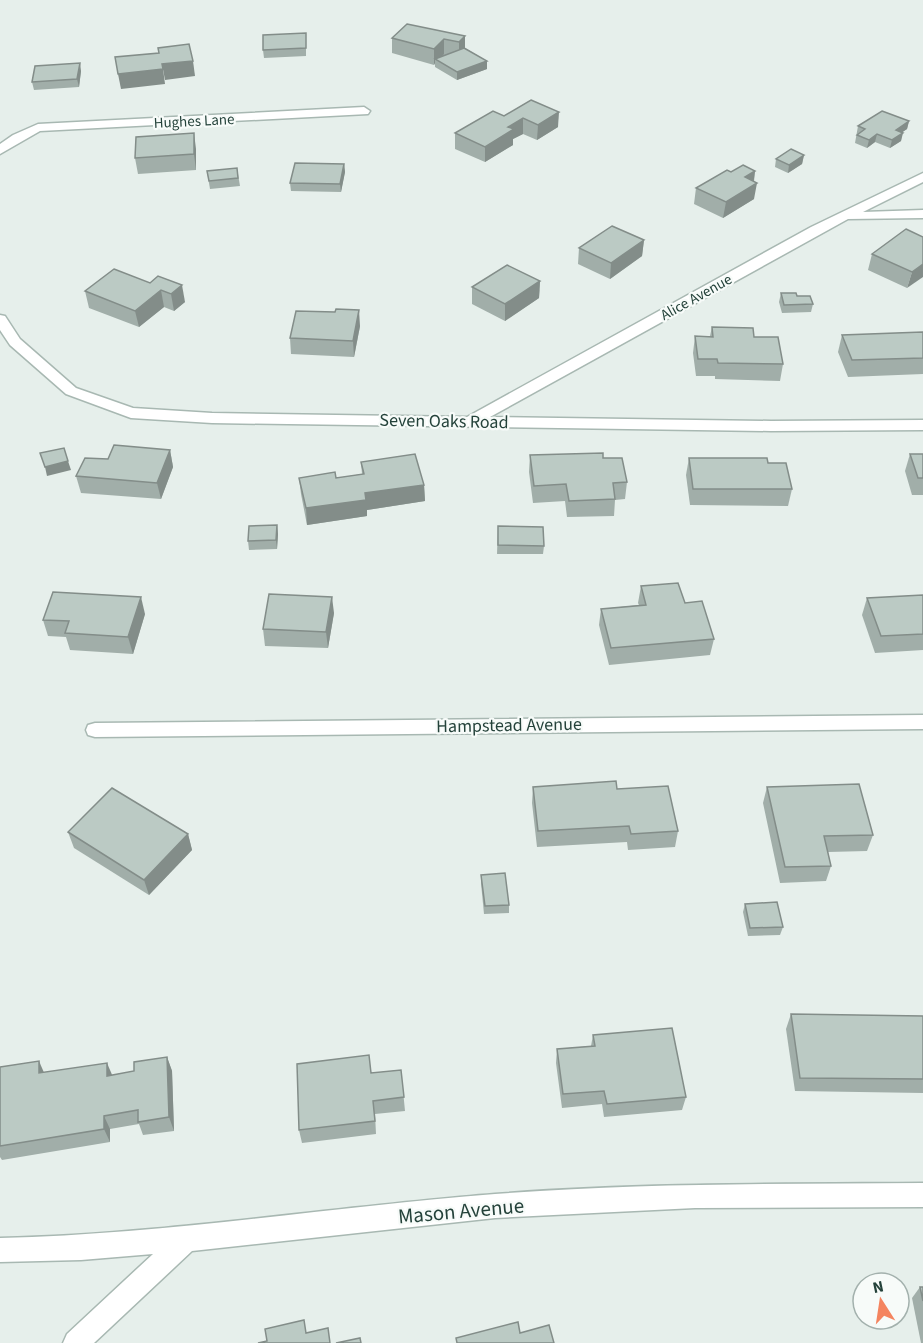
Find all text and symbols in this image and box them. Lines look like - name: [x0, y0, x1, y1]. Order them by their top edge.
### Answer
- street label: Hughes Lane: [153, 109, 235, 134]
- street label: Alice Avenue: [657, 269, 736, 326]
- street label: Seven Oaks Road: [379, 408, 509, 435]
- street label: Hampstead Avenue: [436, 712, 582, 739]
- street label: Mason Avenue: [397, 1191, 525, 1231]
- north arrow: [851, 1271, 911, 1331]
- text: N: [871, 1275, 886, 1299]

